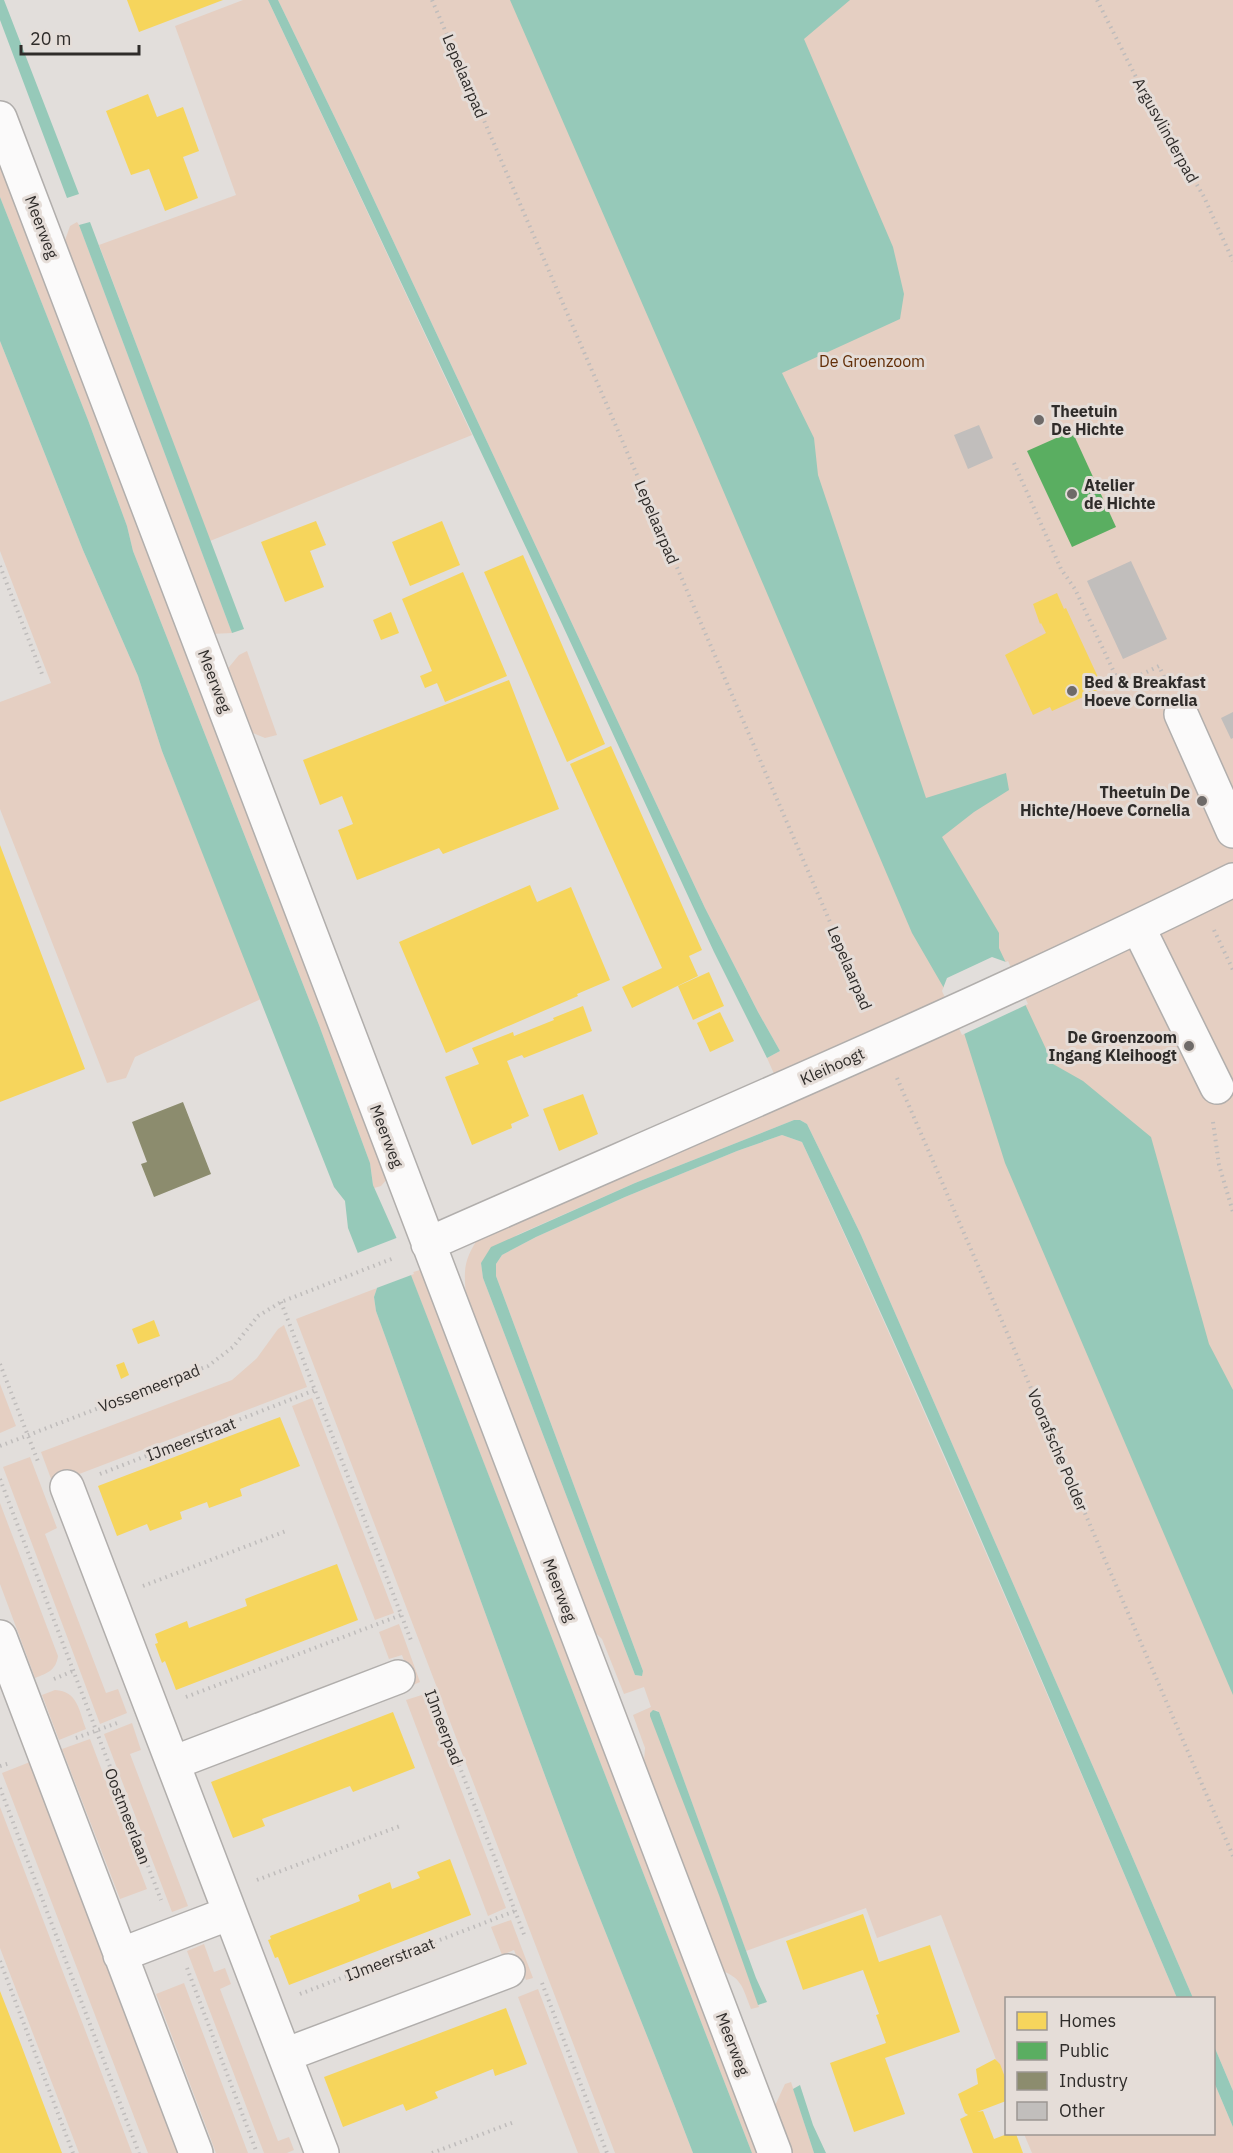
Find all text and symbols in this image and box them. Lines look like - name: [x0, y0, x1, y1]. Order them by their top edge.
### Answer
- scale bar: [21, 18, 140, 56]
- text: 20 m: [30, 27, 72, 50]
- street label: Lepelaarpad: [438, 31, 492, 121]
- street label: Argusvlinderpad: [1129, 74, 1203, 186]
- street label: Meerweg: [21, 193, 63, 262]
- park label: De Groenzoom: [819, 351, 925, 371]
- place label: Theetuin De Hichte: [1051, 401, 1124, 439]
- marker: Theetuin De Hichte: [1032, 413, 1046, 427]
- place label: Atelier de Hichte: [1084, 475, 1156, 513]
- street label: Lepelaarpad: [630, 477, 684, 567]
- marker: Atelier de Hichte: [1065, 487, 1079, 501]
- street label: Meerweg: [194, 647, 236, 716]
- place label: Bed & Breakfast Hoeve Cornelia: [1084, 672, 1206, 710]
- marker: Bed & Breakfast Hoeve Cornelia: [1065, 684, 1079, 698]
- place label: Theetuin De Hichte/Hoeve Cornelia: [1020, 782, 1190, 820]
- marker: Theetuin De Hichte/Hoeve Cornelia: [1195, 794, 1209, 808]
- street label: Lepelaarpad: [823, 923, 877, 1013]
- place label: De Groenzoom Ingang Kleihoogt: [1049, 1027, 1177, 1065]
- marker: De Groenzoom Ingang Kleihoogt: [1182, 1039, 1196, 1053]
- street label: Kleihoogt: [797, 1043, 867, 1089]
- street label: Meerweg: [366, 1102, 408, 1171]
- street label: Vossemeerpad: [95, 1359, 203, 1417]
- street label: Voorafsche Polder: [1023, 1386, 1093, 1514]
- street label: IJmeerstraat: [144, 1413, 238, 1465]
- street label: Meerweg: [539, 1556, 581, 1625]
- street label: IJmeerpad: [420, 1687, 468, 1767]
- street label: Oostmeerlaan: [100, 1765, 156, 1867]
- street label: IJmeerstraat: [343, 1933, 437, 1985]
- legend: [1005, 1997, 1215, 2135]
- text: Homes: [1059, 2009, 1116, 2032]
- street label: Meerweg: [712, 2010, 754, 2079]
- text: Public: [1059, 2039, 1109, 2062]
- text: Industry: [1059, 2069, 1128, 2092]
- text: Other: [1059, 2099, 1105, 2122]

